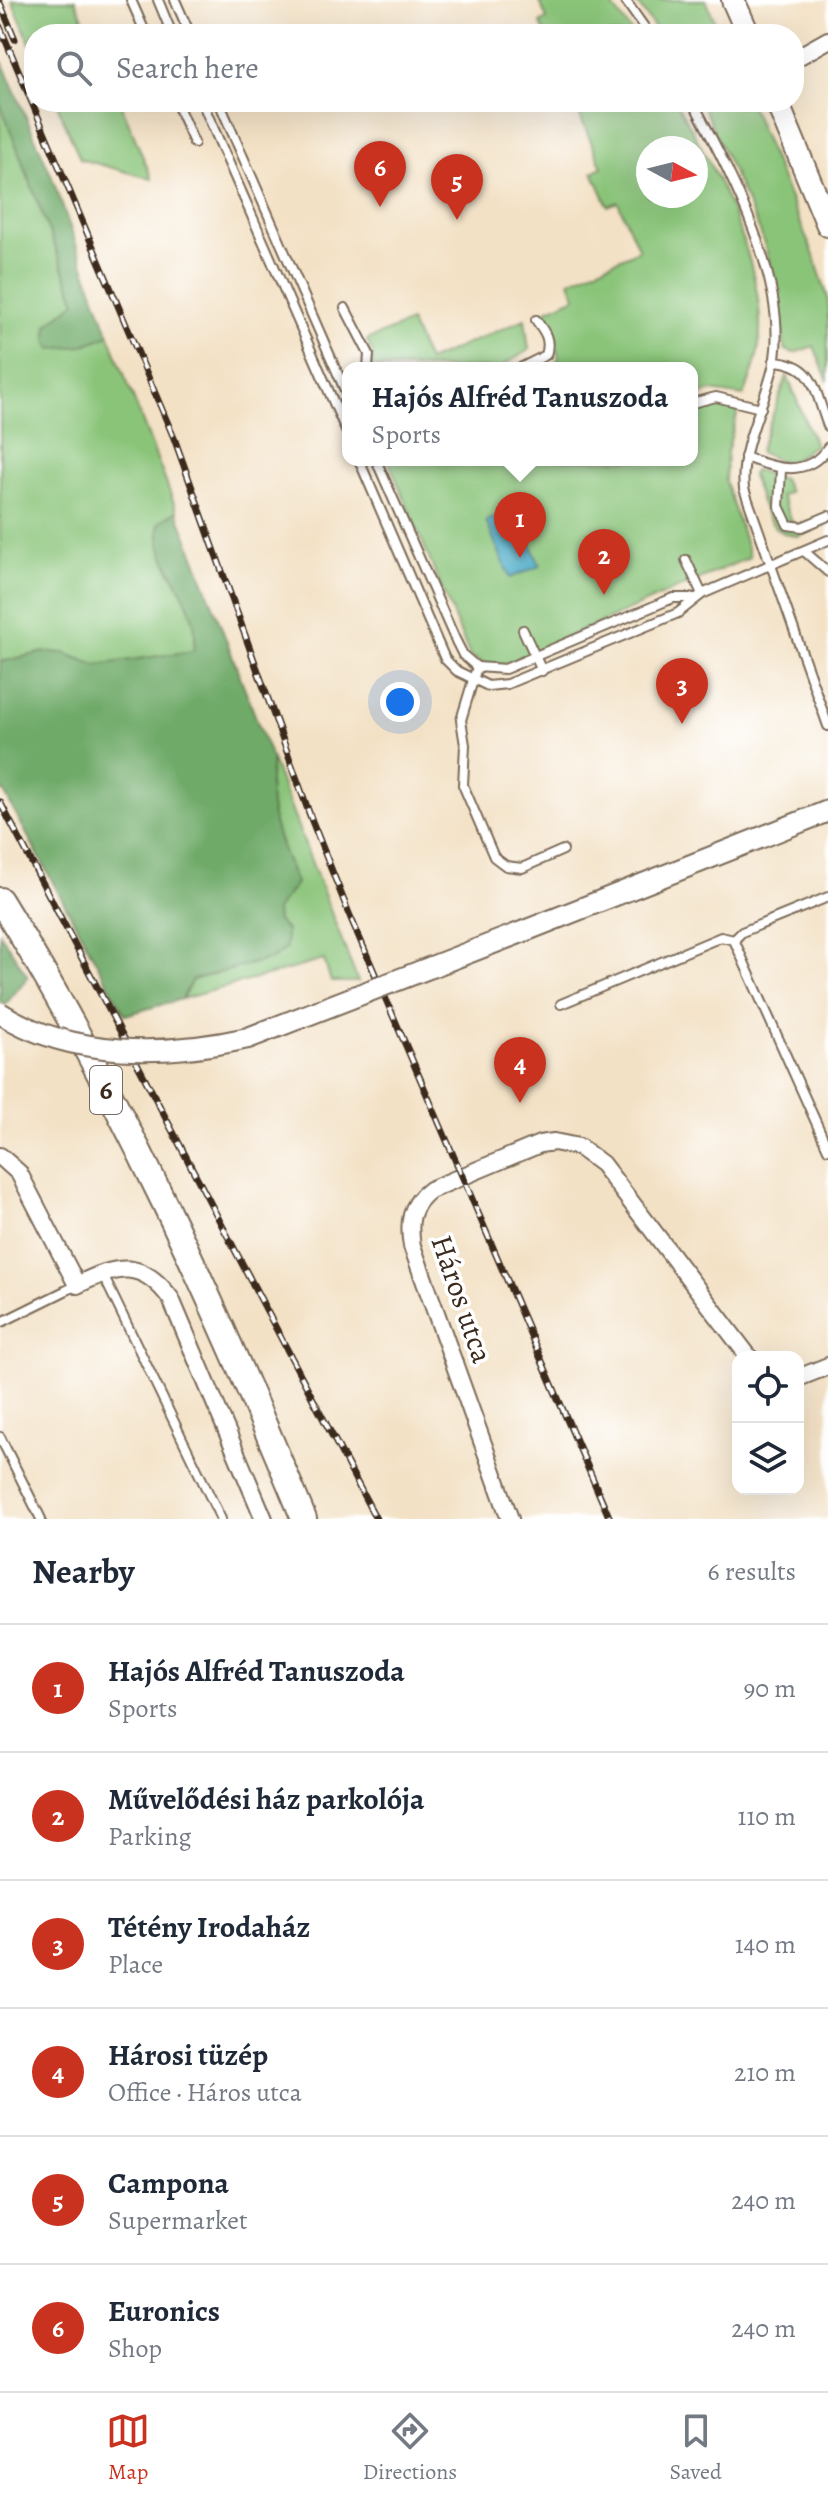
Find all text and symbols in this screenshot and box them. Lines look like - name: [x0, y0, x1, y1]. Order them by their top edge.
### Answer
- search box: [24, 24, 804, 112]
- icon: search: [52, 46, 96, 90]
- text: Search here: [116, 48, 259, 88]
- north arrow: [636, 136, 708, 208]
- pin: 6: [354, 141, 406, 207]
- pin: 5: [431, 154, 483, 220]
- popup: [342, 362, 698, 466]
- text: Hajós Alfréd Tanuszoda: [372, 377, 668, 417]
- text: Sports: [372, 417, 441, 452]
- pin: 1: [494, 492, 546, 558]
- pin: 2: [578, 529, 630, 595]
- pin: 3: [656, 658, 708, 724]
- your location: [380, 682, 420, 722]
- pin: 4: [494, 1037, 546, 1103]
- road number: 6: [90, 1066, 122, 1114]
- street label: Háros utca: [421, 1230, 503, 1368]
- map controls: [732, 1351, 804, 1495]
- button: locate: [732, 1351, 804, 1423]
- button: layers: [732, 1423, 804, 1495]
- text: Nearby: [32, 1548, 135, 1595]
- text: 6 results: [708, 1554, 796, 1589]
- text: Hajós Alfréd Tanuszoda: [108, 1651, 405, 1691]
- text: 1: [53, 1671, 63, 1706]
- text: 90 m: [744, 1671, 796, 1706]
- text: Sports: [108, 1691, 177, 1726]
- text: Művelődési ház parkolója: [108, 1779, 424, 1819]
- text: 2: [52, 1799, 64, 1834]
- text: 110 m: [738, 1799, 796, 1834]
- text: Parking: [108, 1819, 191, 1854]
- text: Tétény Irodaház: [108, 1907, 310, 1947]
- text: 3: [52, 1927, 64, 1962]
- text: 140 m: [735, 1927, 796, 1962]
- text: Place: [108, 1947, 163, 1982]
- text: Hárosi tüzép: [108, 2035, 268, 2075]
- text: 4: [52, 2055, 64, 2090]
- text: 210 m: [734, 2055, 796, 2090]
- text: Office · Háros utca: [108, 2075, 302, 2110]
- text: Campona: [108, 2163, 229, 2203]
- text: 5: [52, 2183, 64, 2218]
- text: 240 m: [731, 2183, 796, 2218]
- text: Supermarket: [108, 2203, 248, 2238]
- text: Euronics: [108, 2291, 220, 2331]
- text: 6: [52, 2311, 64, 2346]
- text: 240 m: [731, 2311, 796, 2346]
- text: Shop: [108, 2331, 162, 2366]
- tab: Map: [106, 2409, 150, 2487]
- tab: Directions: [363, 2409, 457, 2487]
- tab: Saved: [670, 2409, 722, 2487]

